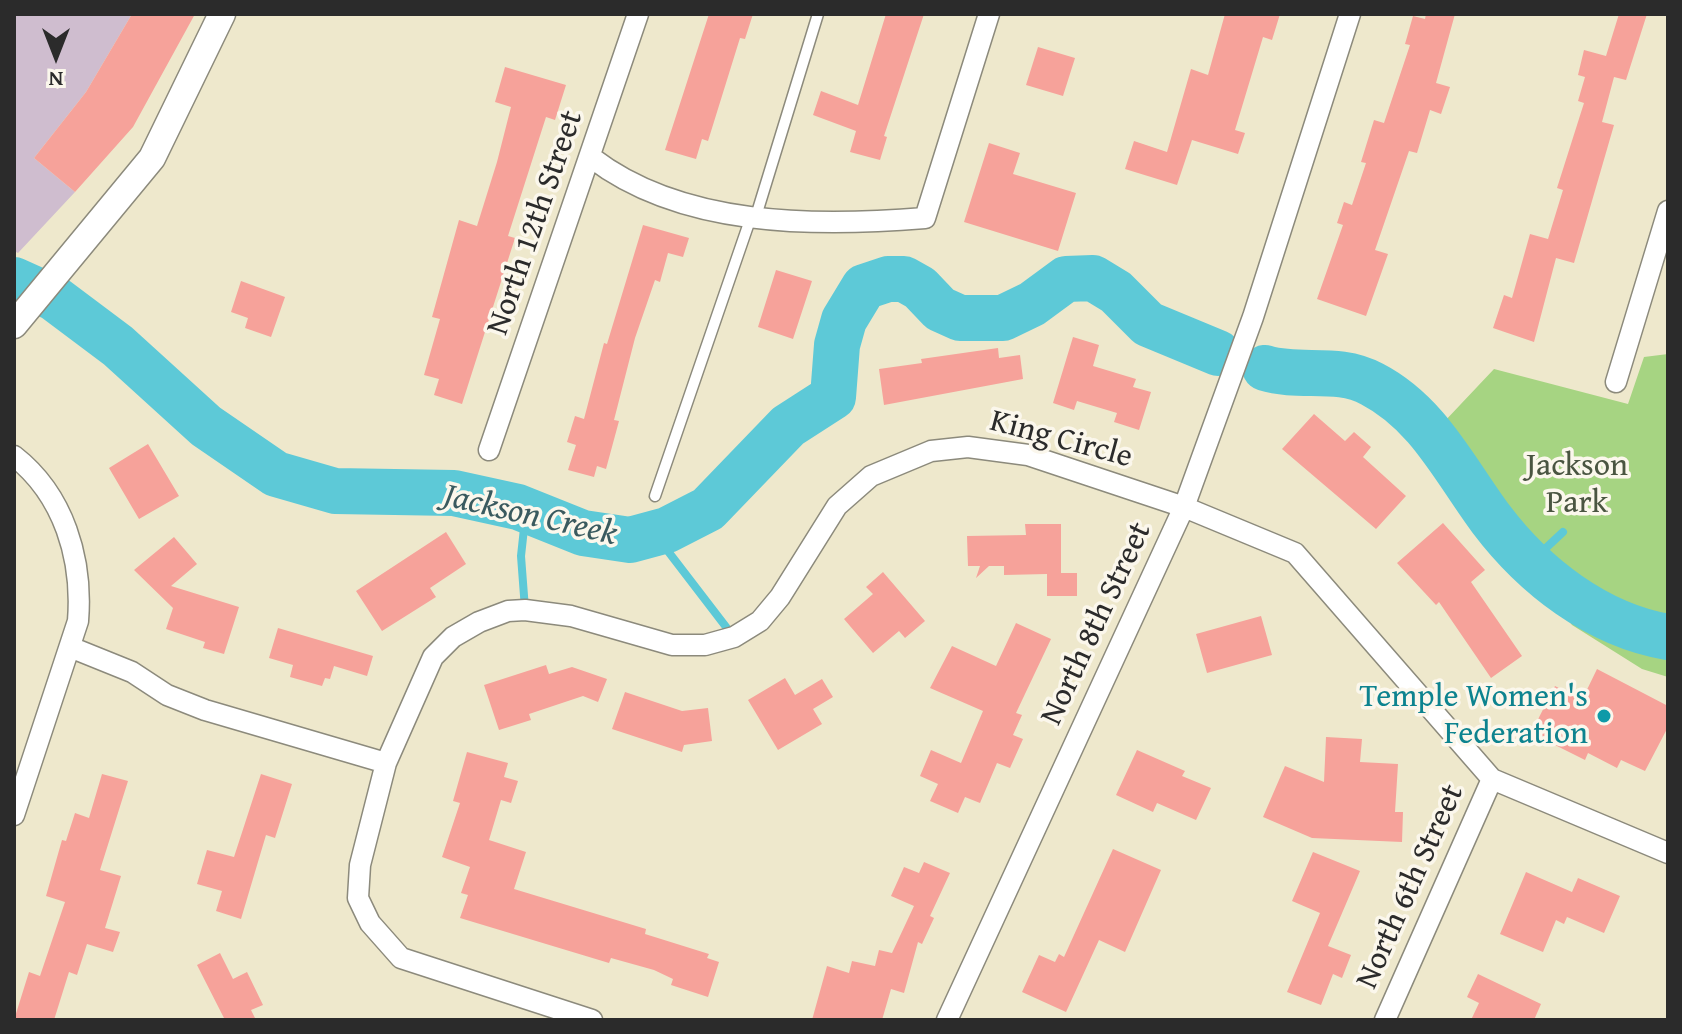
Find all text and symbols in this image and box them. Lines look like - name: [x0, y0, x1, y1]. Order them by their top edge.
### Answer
- north arrow: [16, 16, 96, 96]
- text: N: [49, 64, 63, 96]
- street label: North 12th Street: [480, 106, 592, 340]
- street label: King Circle: [986, 403, 1136, 477]
- park label: Jackson Park: [1526, 448, 1628, 523]
- water label: Jackson Creek: [439, 476, 621, 556]
- street label: North 8th Street: [1033, 516, 1161, 732]
- place label: Temple Women's Federation: [1360, 679, 1588, 754]
- marker: Temple Women's Federation: [1595, 707, 1613, 725]
- street label: North 6th Street: [1349, 779, 1473, 995]

